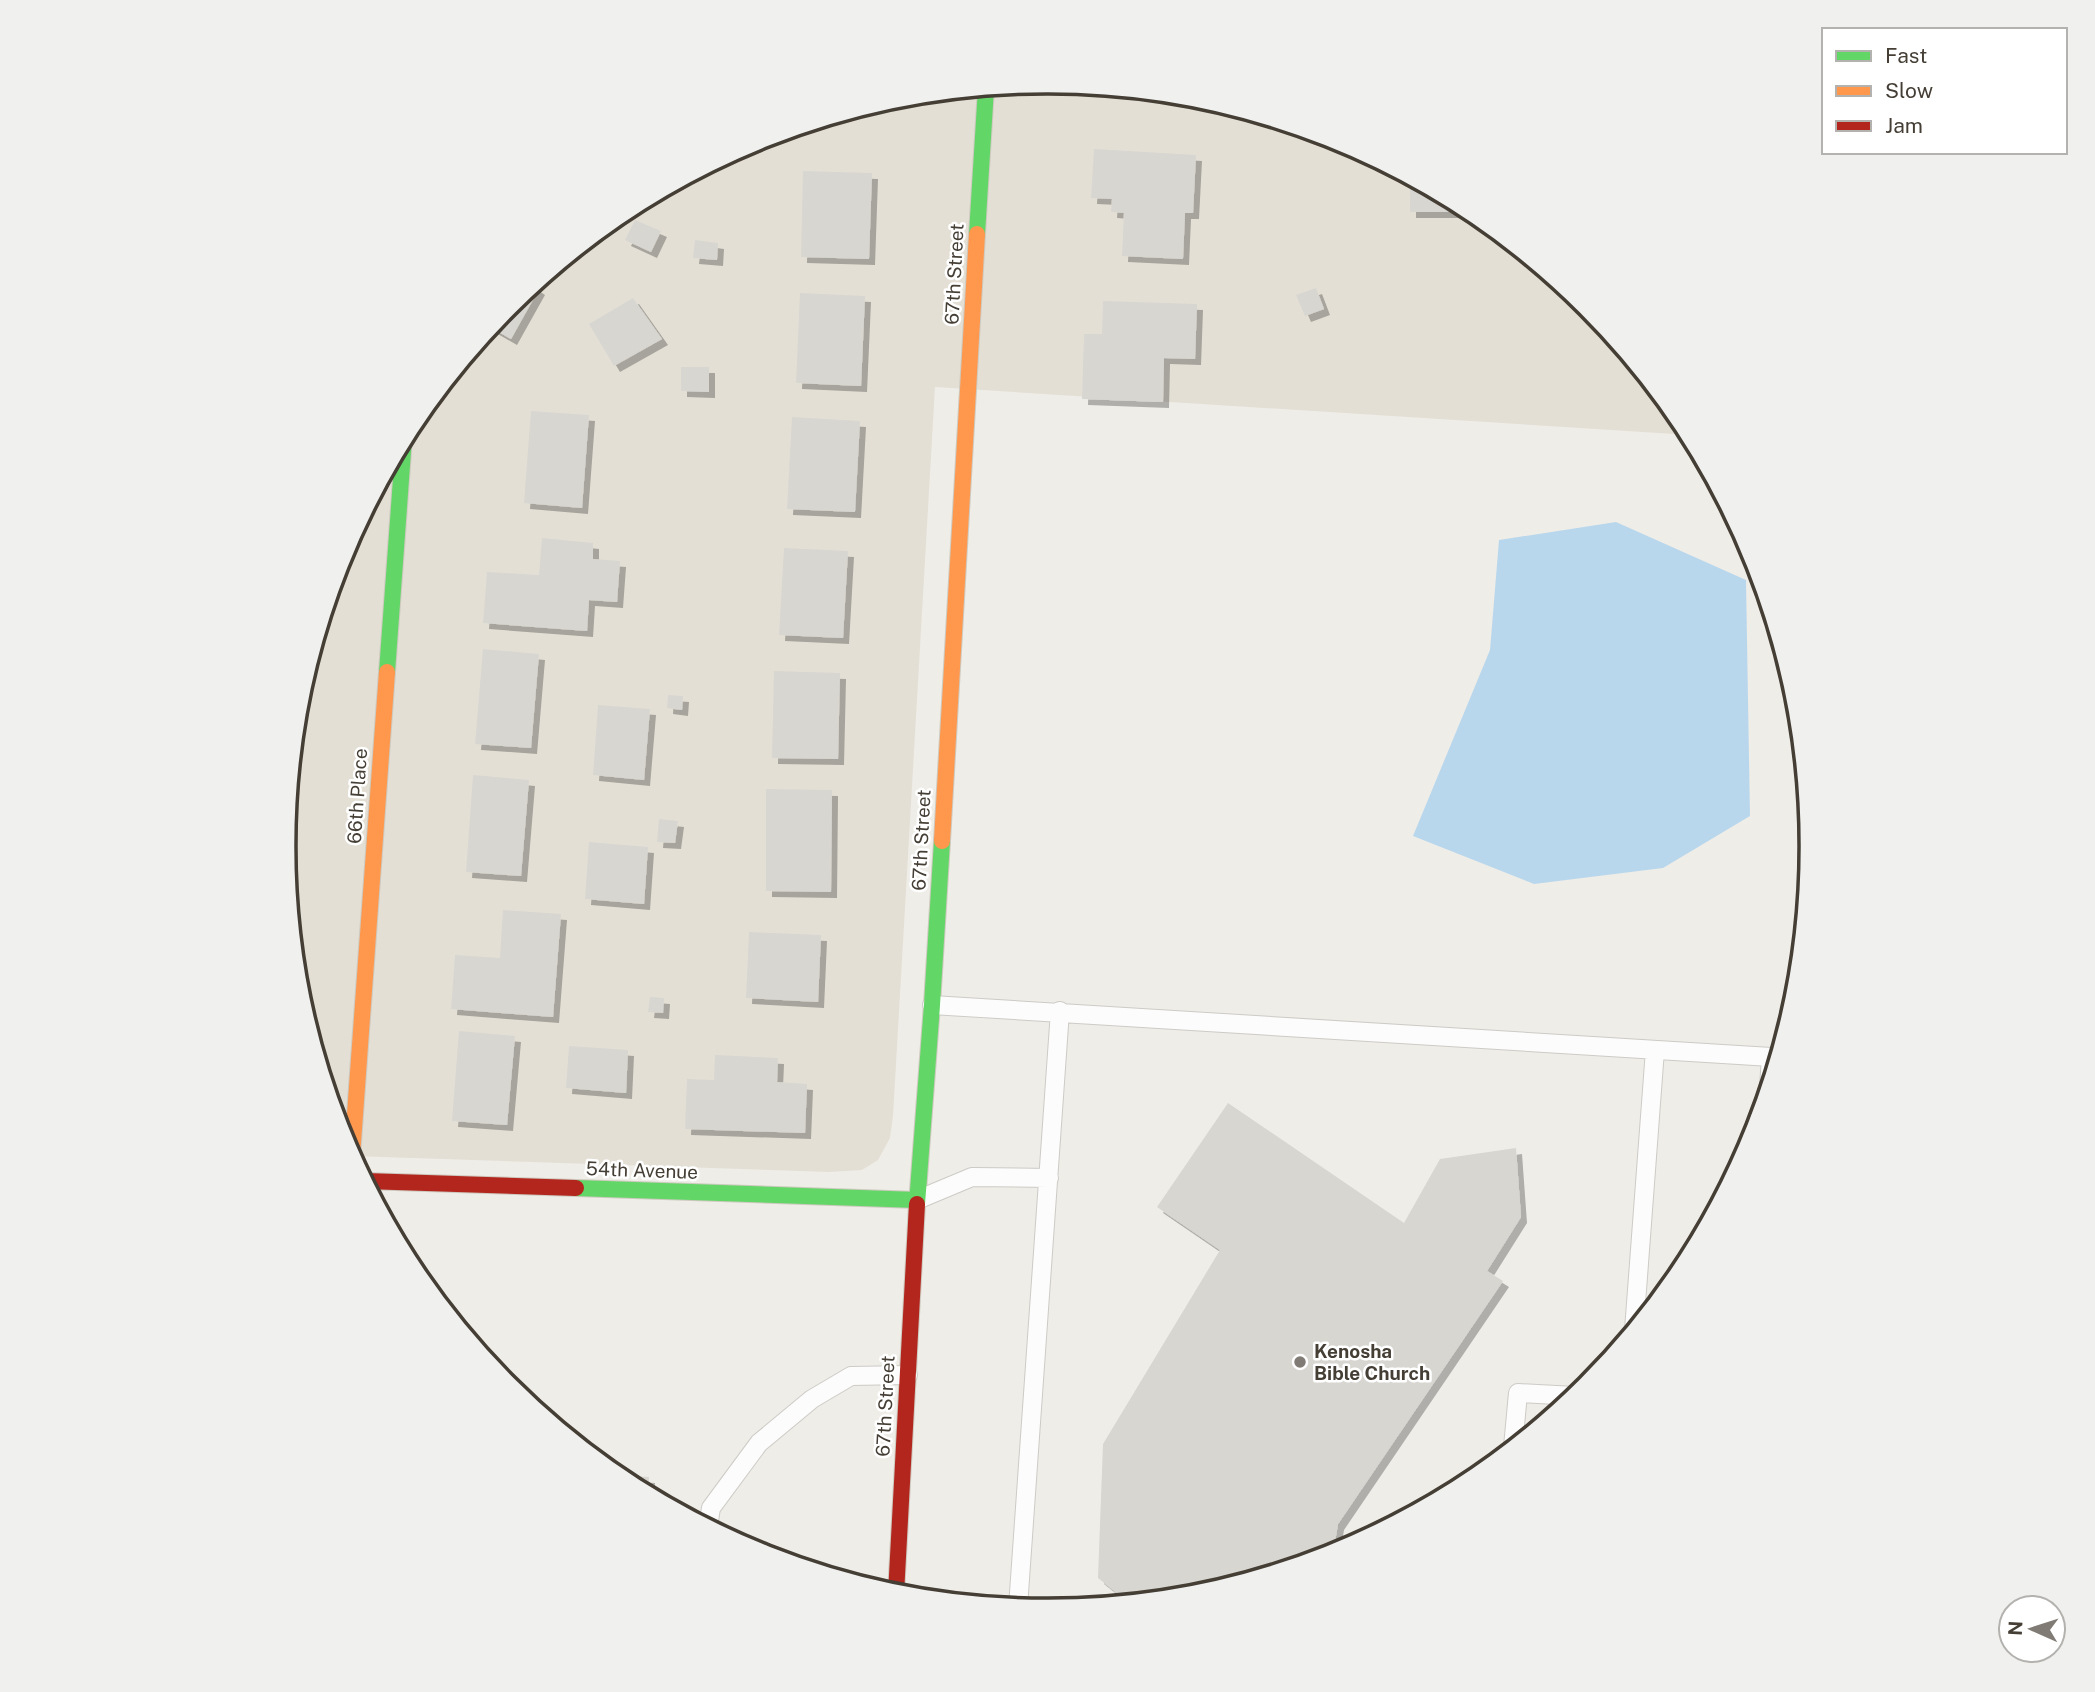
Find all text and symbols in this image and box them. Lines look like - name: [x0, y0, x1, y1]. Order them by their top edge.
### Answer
- legend: [1822, 28, 2067, 154]
- text: Fast: [1885, 43, 1927, 68]
- text: Slow: [1885, 78, 1933, 103]
- text: Jam: [1885, 113, 1923, 138]
- street label: 67th Street: [940, 223, 968, 325]
- street label: 66th Place: [343, 747, 371, 845]
- street label: 67th Street: [907, 789, 935, 891]
- street label: 54th Avenue: [585, 1157, 699, 1183]
- place label: Kenosha Bible Church: [1314, 1340, 1430, 1384]
- marker: Kenosha Bible Church: [1292, 1354, 1308, 1370]
- street label: 67th Street: [871, 1355, 899, 1457]
- north arrow: [1997, 1594, 2067, 1664]
- text: N: [2004, 1620, 2026, 1636]

